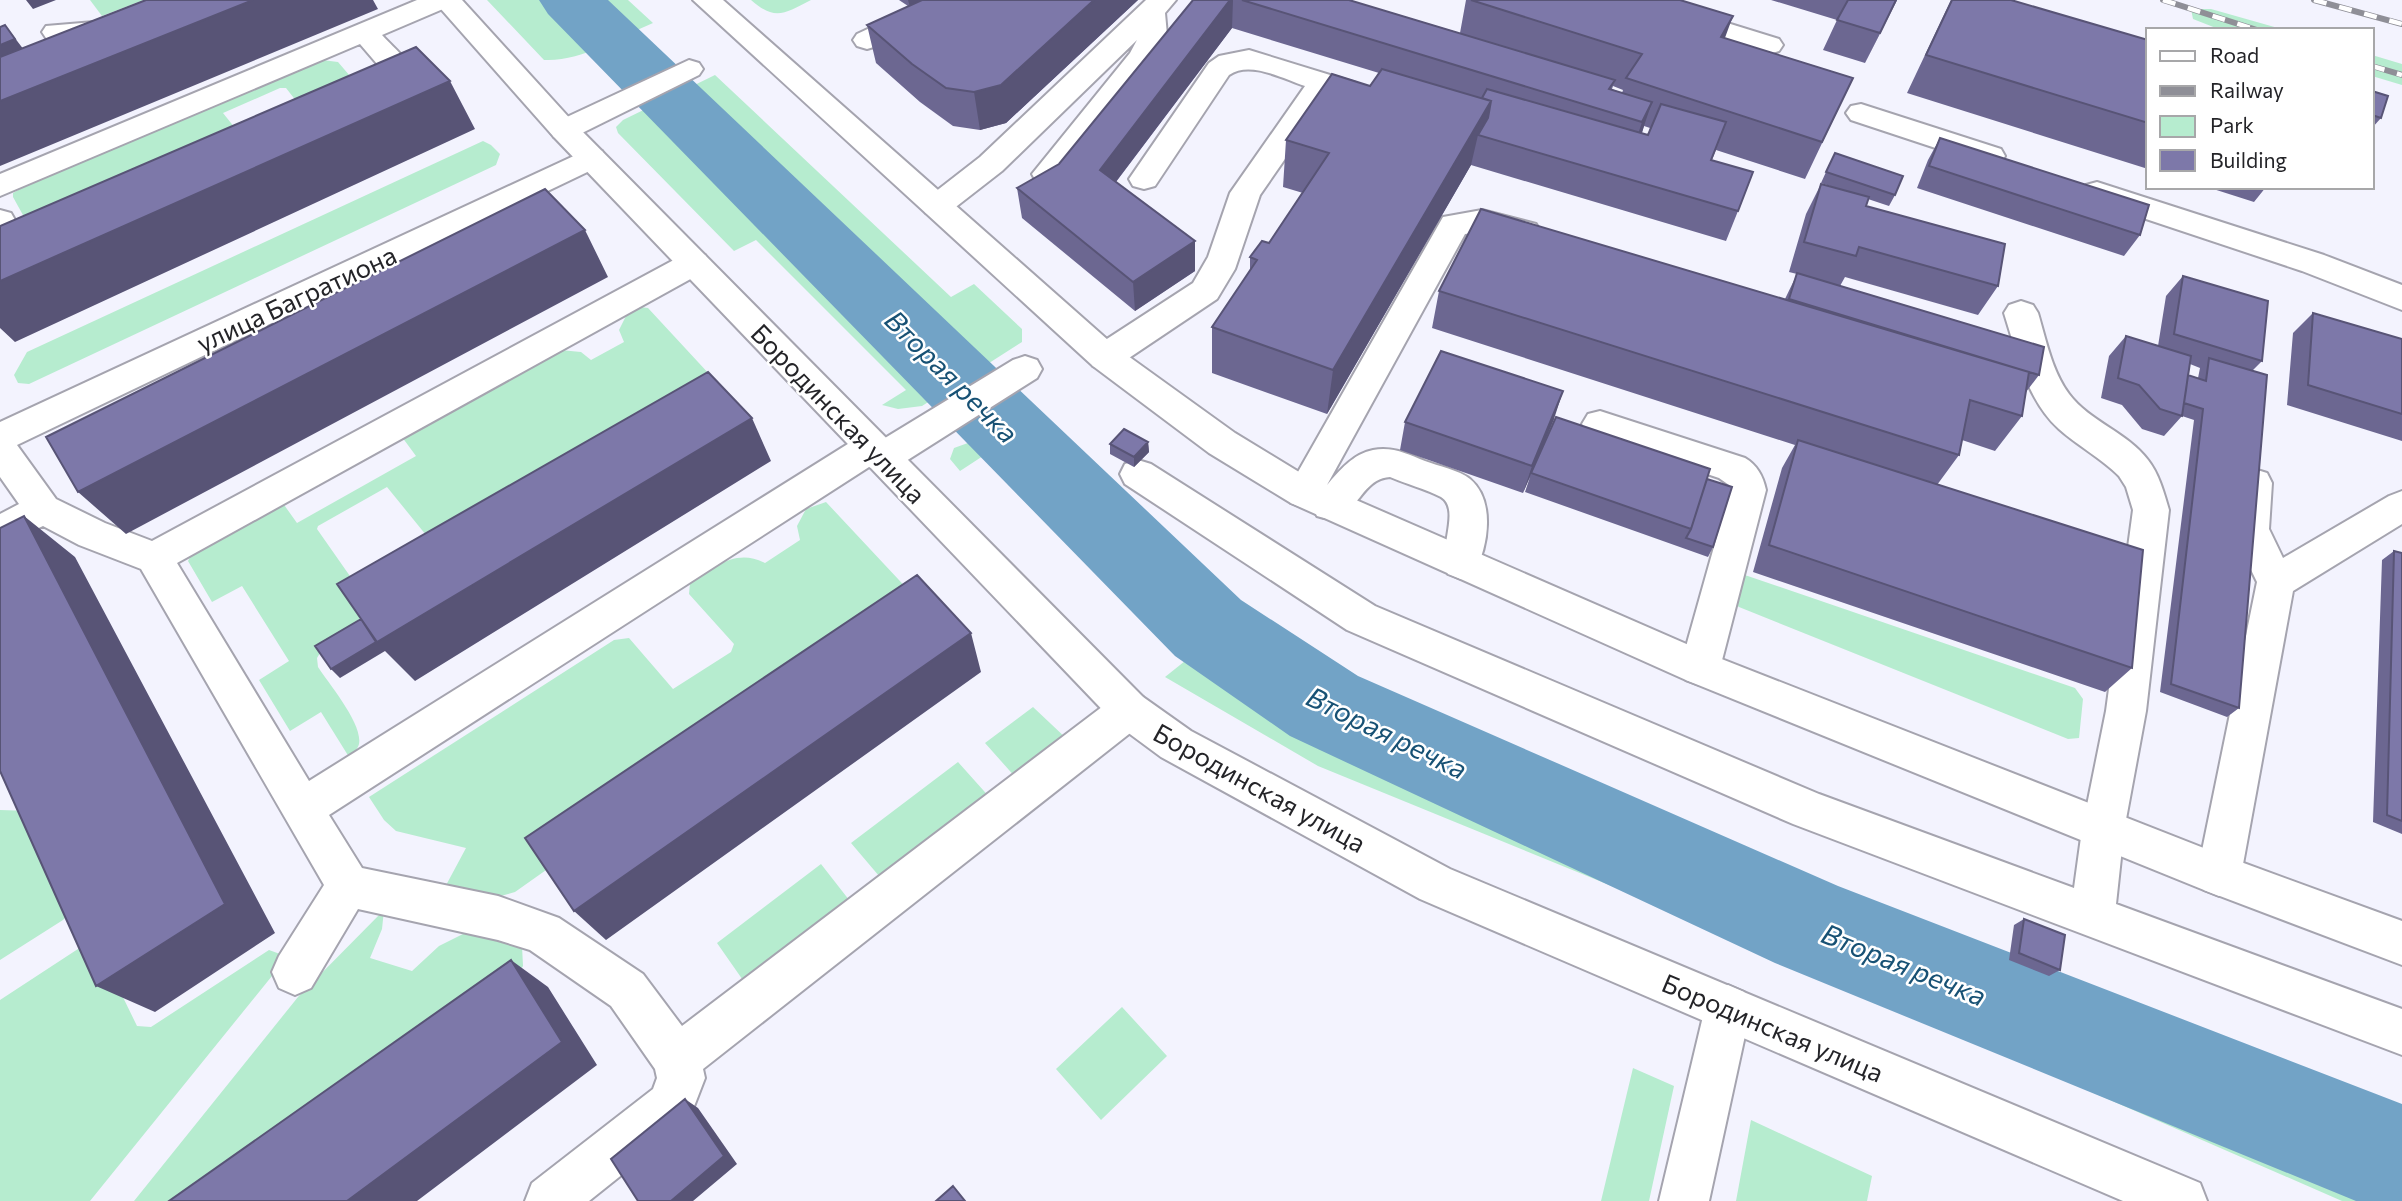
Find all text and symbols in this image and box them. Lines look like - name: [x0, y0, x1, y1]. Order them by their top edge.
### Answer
- legend: [2146, 28, 2374, 189]
- text: Road: [2210, 42, 2259, 67]
- text: Railway: [2210, 77, 2284, 102]
- text: Park: [2210, 112, 2254, 137]
- text: Building: [2210, 147, 2287, 172]
- street label: улица Багратиона: [191, 238, 401, 358]
- water label: Вторая речка: [878, 302, 1026, 450]
- street label: Бородинская улица: [745, 317, 933, 509]
- water label: Вторая речка: [1301, 679, 1473, 785]
- street label: Бородинская улица: [1149, 716, 1371, 858]
- water label: Вторая речка: [1817, 916, 1991, 1012]
- street label: Бородинская улица: [1658, 966, 1888, 1088]

